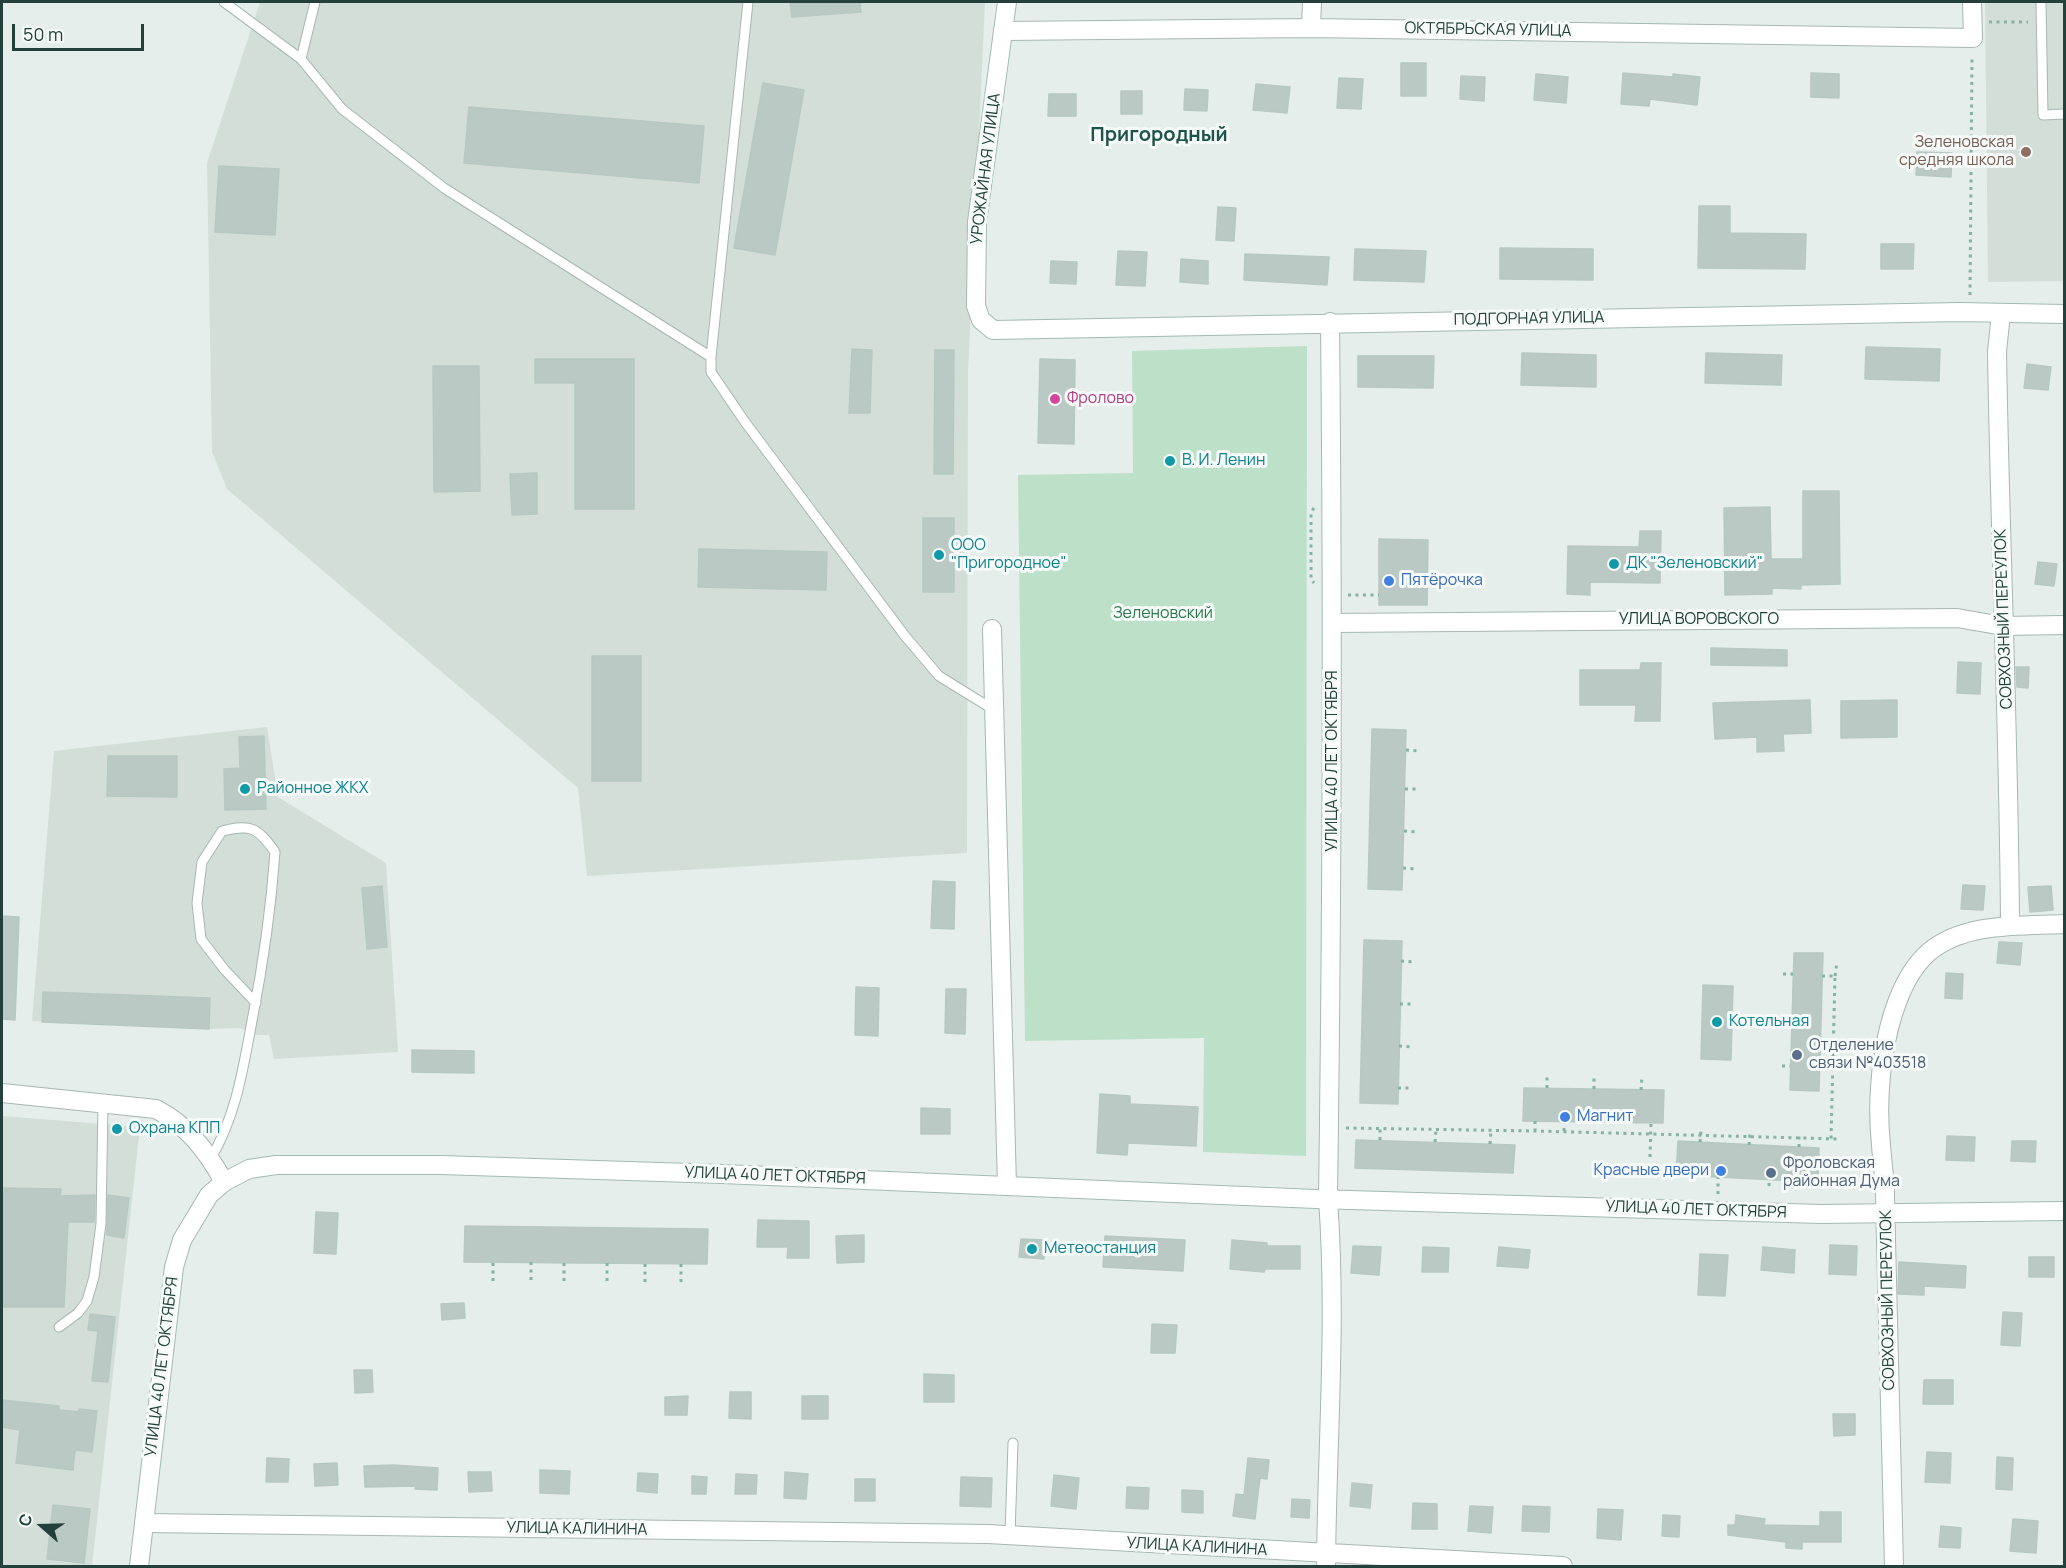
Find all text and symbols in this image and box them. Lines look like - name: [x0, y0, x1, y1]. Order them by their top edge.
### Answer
- scale bar: [15, 12, 147, 50]
- street label: ОКТЯБРЬСКАЯ УЛИЦА: [1404, 19, 1572, 41]
- text: 50 m: [23, 22, 63, 46]
- street label: УРОЖАЙНАЯ УЛИЦА: [967, 92, 1005, 246]
- district label: Пригородный: [1090, 123, 1228, 147]
- place label: Зеленовская средняя школа: [1899, 133, 2014, 171]
- marker: Зеленовская средняя школа: [2019, 145, 2033, 159]
- street label: ПОДГОРНАЯ УЛИЦА: [1453, 308, 1605, 330]
- place label: Фролово: [1067, 389, 1134, 409]
- marker: Фролово: [1048, 392, 1062, 406]
- place label: В. И. Ленин: [1182, 451, 1265, 471]
- marker: В. И. Ленин: [1163, 454, 1177, 468]
- street label: СОВХОЗНЫЙ ПЕРЕУЛОК: [1991, 528, 2017, 710]
- place label: ООО "Пригородное": [951, 536, 1067, 574]
- marker: ООО "Пригородное": [932, 548, 946, 562]
- place label: ДК "Зеленовский": [1626, 554, 1763, 574]
- marker: ДК "Зеленовский": [1607, 557, 1621, 571]
- place label: Пятёрочка: [1401, 571, 1483, 591]
- marker: Пятёрочка: [1382, 574, 1396, 588]
- park label: Зеленовский: [1113, 604, 1213, 624]
- street label: УЛИЦА ВОРОВСКОГО: [1619, 610, 1779, 630]
- street label: УЛИЦА 40 ЛЕТ ОКТЯБРЯ: [1323, 670, 1343, 852]
- place label: Районное ЖКХ: [257, 779, 368, 799]
- marker: Районное ЖКХ: [238, 782, 252, 796]
- place label: Котельная: [1729, 1012, 1809, 1032]
- marker: Котельная: [1710, 1015, 1724, 1029]
- place label: Отделение связи №403518: [1809, 1036, 1926, 1074]
- marker: Отделение связи №403518: [1790, 1048, 1804, 1062]
- place label: Магнит: [1577, 1107, 1633, 1127]
- marker: Магнит: [1558, 1110, 1572, 1124]
- place label: Охрана КПП: [129, 1119, 220, 1139]
- marker: Охрана КПП: [110, 1122, 124, 1136]
- place label: Фроловская районная Дума: [1783, 1154, 1900, 1192]
- place label: Красные двери: [1593, 1161, 1709, 1181]
- street label: УЛИЦА 40 ЛЕТ ОКТЯБРЯ: [684, 1163, 866, 1189]
- marker: Красные двери: [1714, 1164, 1728, 1178]
- marker: Фроловская районная Дума: [1764, 1166, 1778, 1180]
- street label: УЛИЦА 40 ЛЕТ ОКТЯБРЯ: [1605, 1197, 1787, 1223]
- street label: СОВХОЗНЫЙ ПЕРЕУЛОК: [1877, 1210, 1899, 1390]
- place label: Метеостанция: [1044, 1239, 1156, 1259]
- marker: Метеостанция: [1025, 1242, 1039, 1256]
- street label: УЛИЦА 40 ЛЕТ ОКТЯБРЯ: [141, 1276, 183, 1458]
- north arrow: [12, 1496, 72, 1556]
- text: С: [13, 1511, 37, 1529]
- street label: УЛИЦА КАЛИНИНА: [506, 1518, 648, 1540]
- street label: УЛИЦА КАЛИНИНА: [1126, 1534, 1268, 1560]

